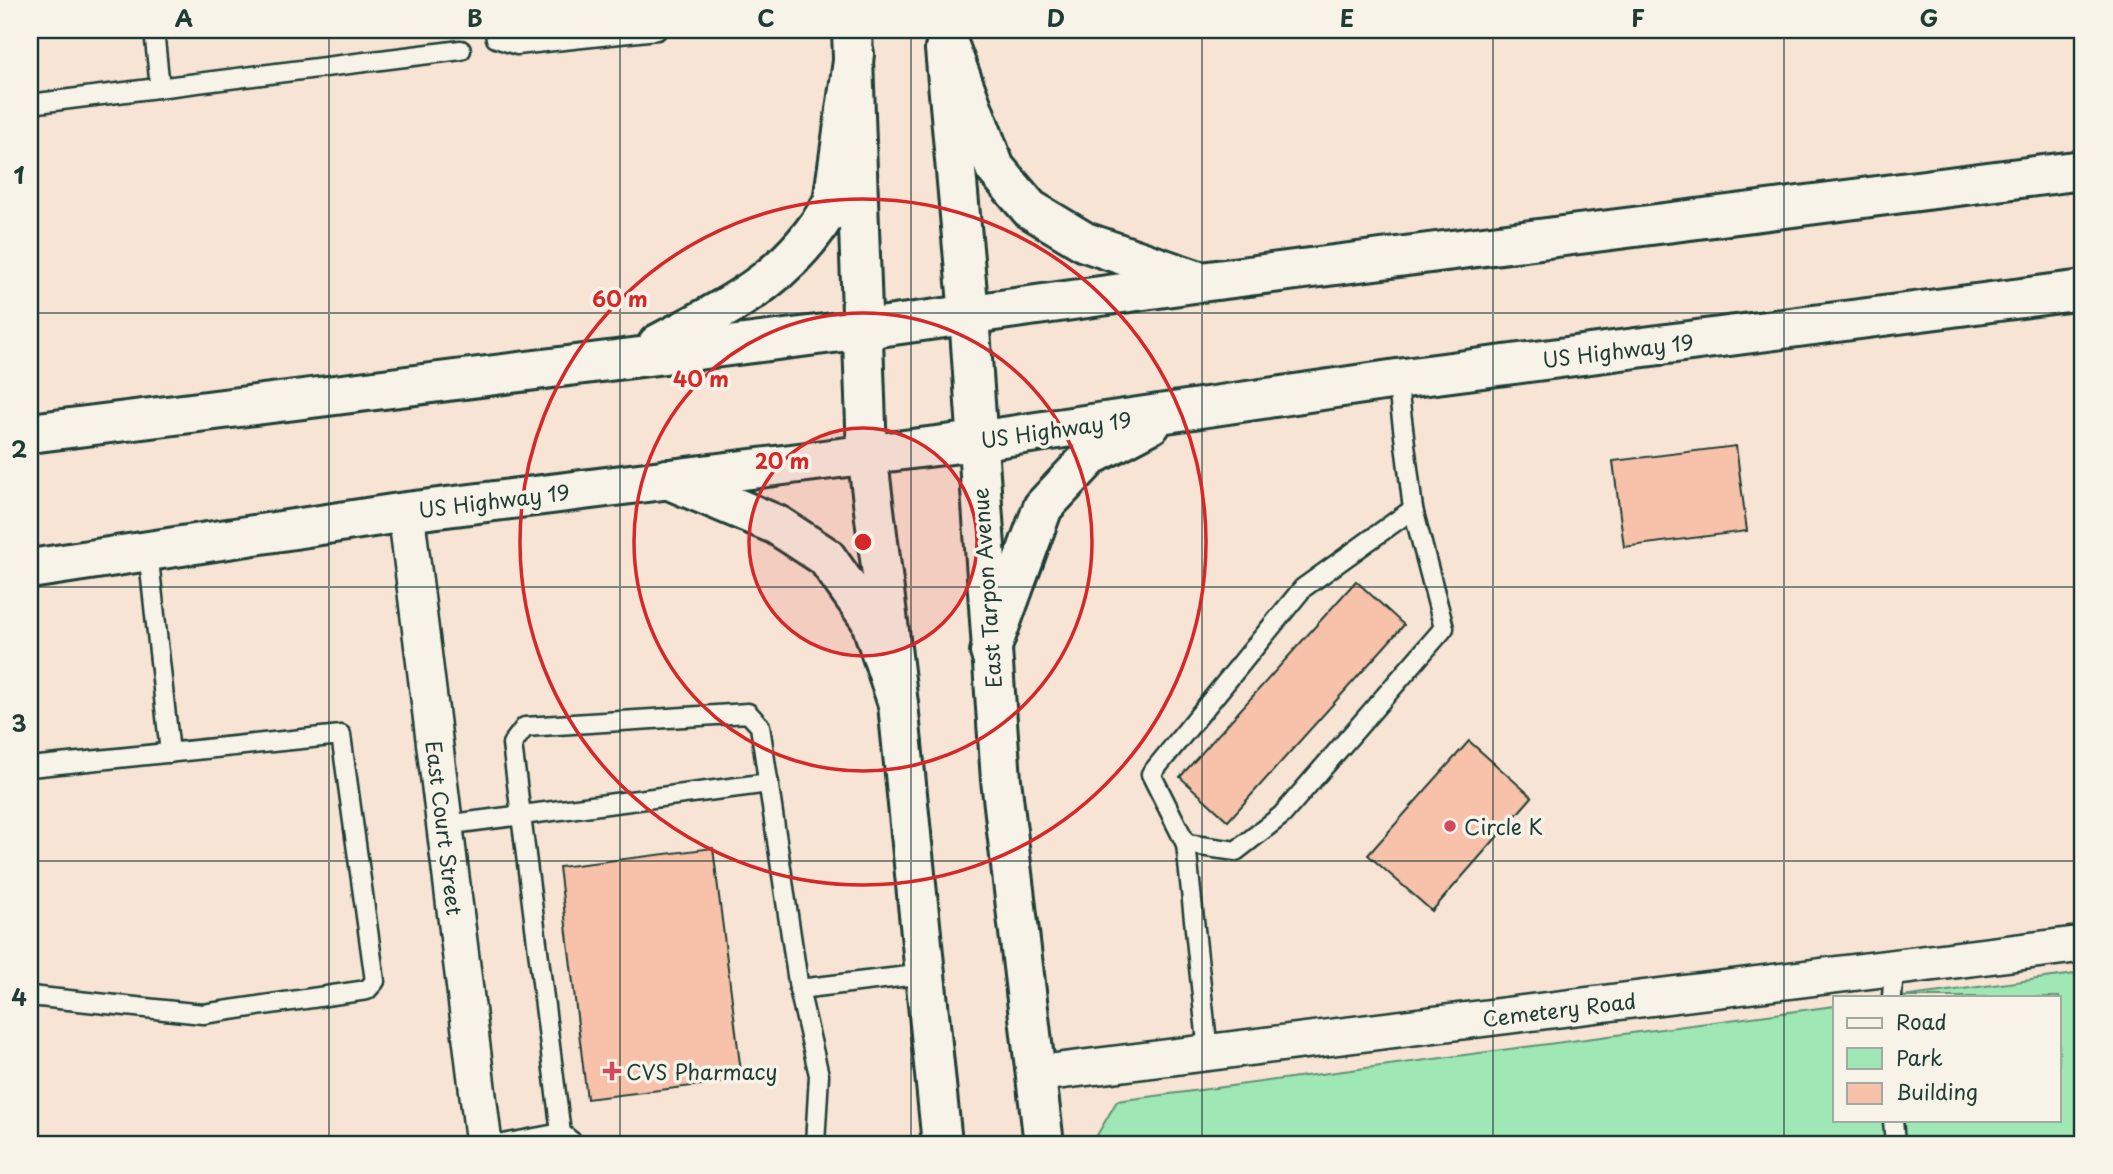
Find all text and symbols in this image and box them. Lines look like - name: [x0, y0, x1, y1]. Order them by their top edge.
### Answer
- text: A: [175, 0, 193, 35]
- text: B: [467, 0, 483, 35]
- text: C: [757, 0, 775, 35]
- text: D: [1047, 0, 1065, 35]
- text: E: [1340, 0, 1354, 35]
- text: F: [1631, 0, 1645, 35]
- text: G: [1920, 0, 1938, 35]
- text: 1: [14, 157, 25, 192]
- text: 60 m: [592, 282, 648, 314]
- street label: US Highway 19: [1541, 325, 1695, 375]
- text: 40 m: [673, 362, 729, 394]
- street label: US Highway 19: [978, 403, 1134, 455]
- text: 2: [11, 431, 27, 466]
- text: 20 m: [755, 444, 809, 476]
- street label: US Highway 19: [417, 475, 571, 525]
- street label: East Tarpon Avenue: [963, 487, 1009, 689]
- centre of rings: [851, 530, 875, 554]
- text: 3: [11, 705, 27, 740]
- street label: East Court Street: [418, 739, 472, 917]
- place label: Circle K: [1464, 810, 1543, 842]
- marker: Circle K: [1442, 818, 1458, 834]
- text: 4: [11, 979, 27, 1014]
- street label: Cemetery Road: [1480, 984, 1638, 1034]
- legend: [1833, 996, 2060, 1122]
- text: Road: [1896, 1005, 1947, 1037]
- text: Park: [1896, 1041, 1943, 1073]
- place label: CVS Pharmacy: [626, 1055, 777, 1087]
- marker: CVS Pharmacy: [604, 1063, 620, 1079]
- text: Building: [1896, 1075, 1978, 1107]

